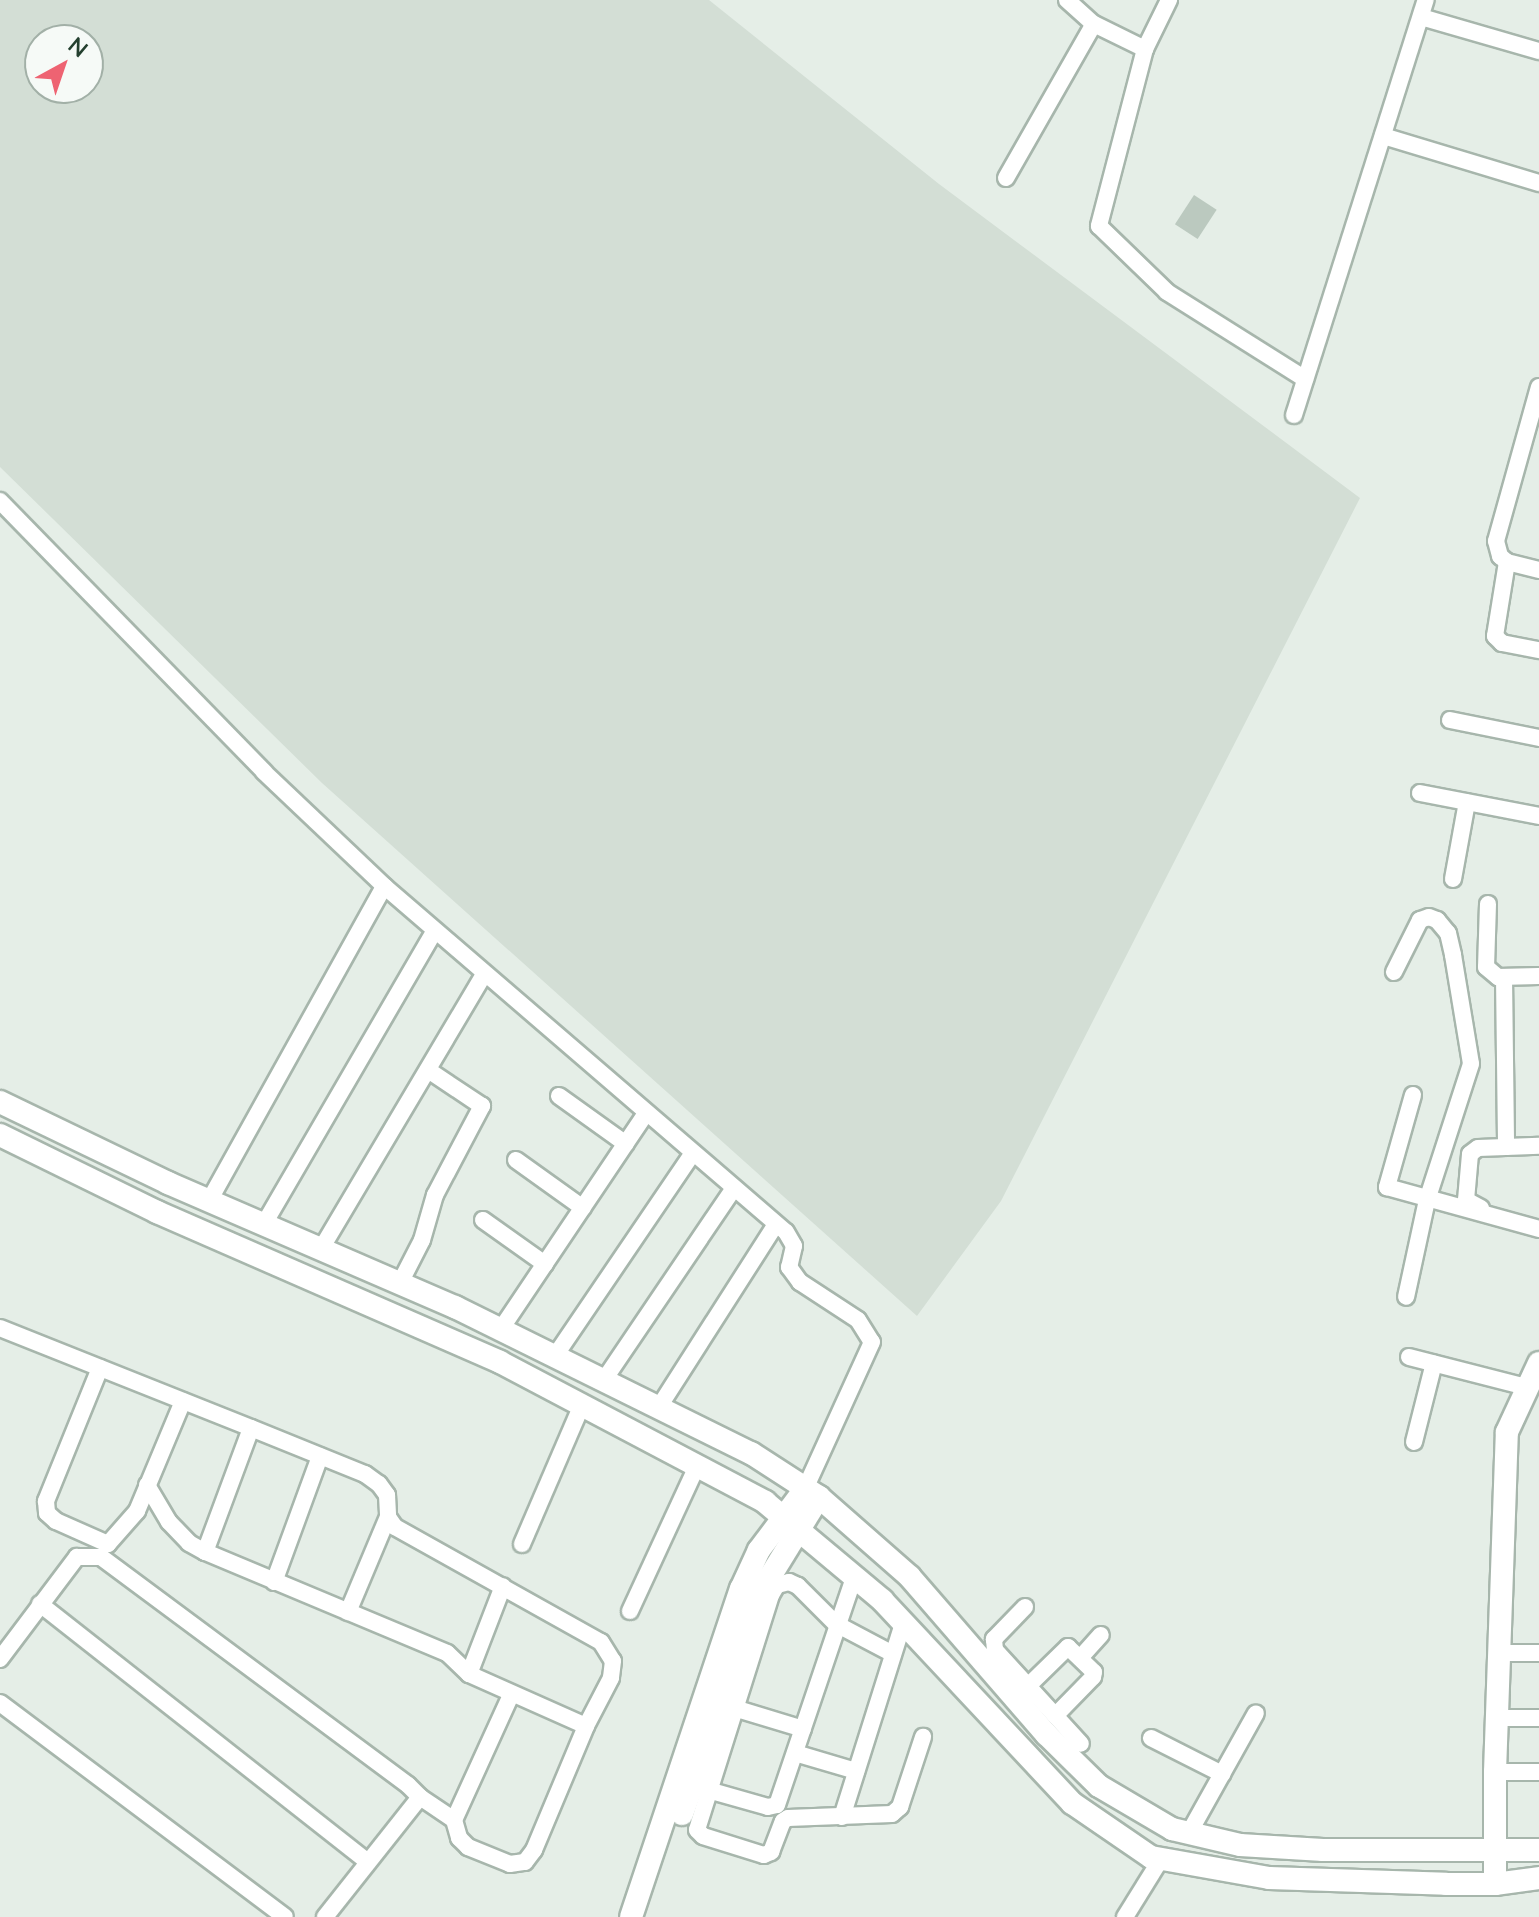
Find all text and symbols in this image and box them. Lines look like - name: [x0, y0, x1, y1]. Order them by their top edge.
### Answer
- north arrow: [24, 24, 104, 104]
- text: N: [63, 31, 94, 63]

